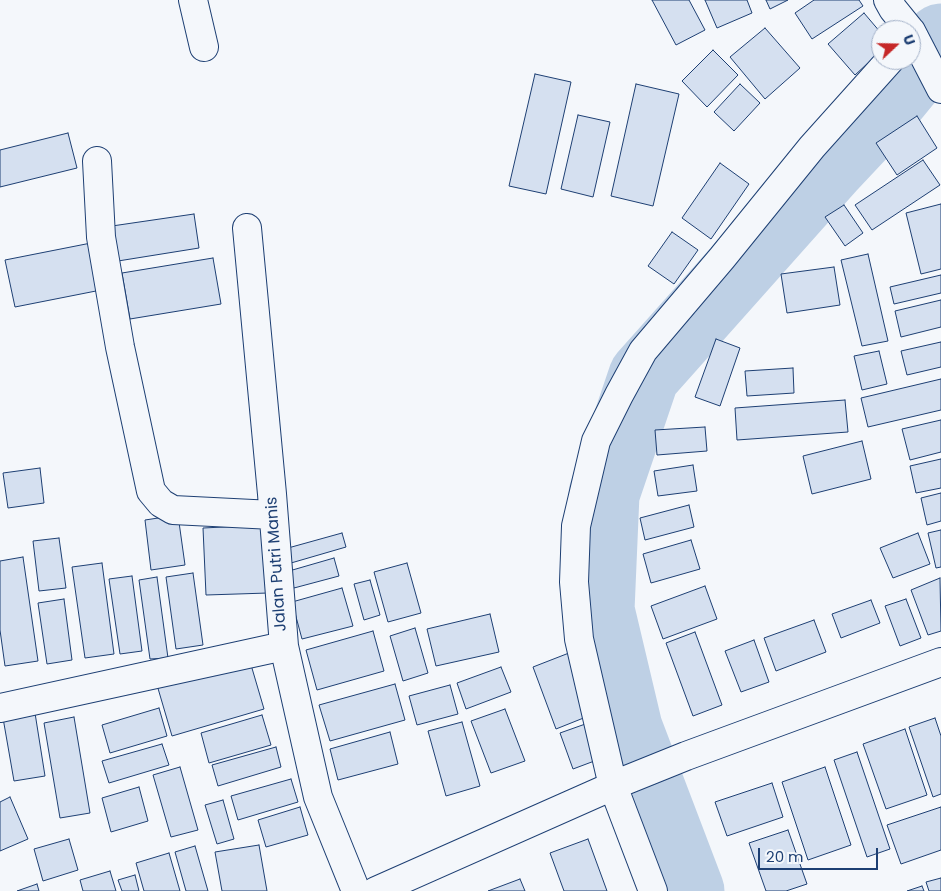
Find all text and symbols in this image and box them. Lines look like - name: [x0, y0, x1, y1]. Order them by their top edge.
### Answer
- north arrow: [871, 20, 921, 70]
- text: U: [898, 32, 920, 48]
- street label: Jalan Putri Manis: [263, 496, 291, 632]
- scale bar: [761, 838, 881, 870]
- text: 20 m: [766, 846, 804, 867]

